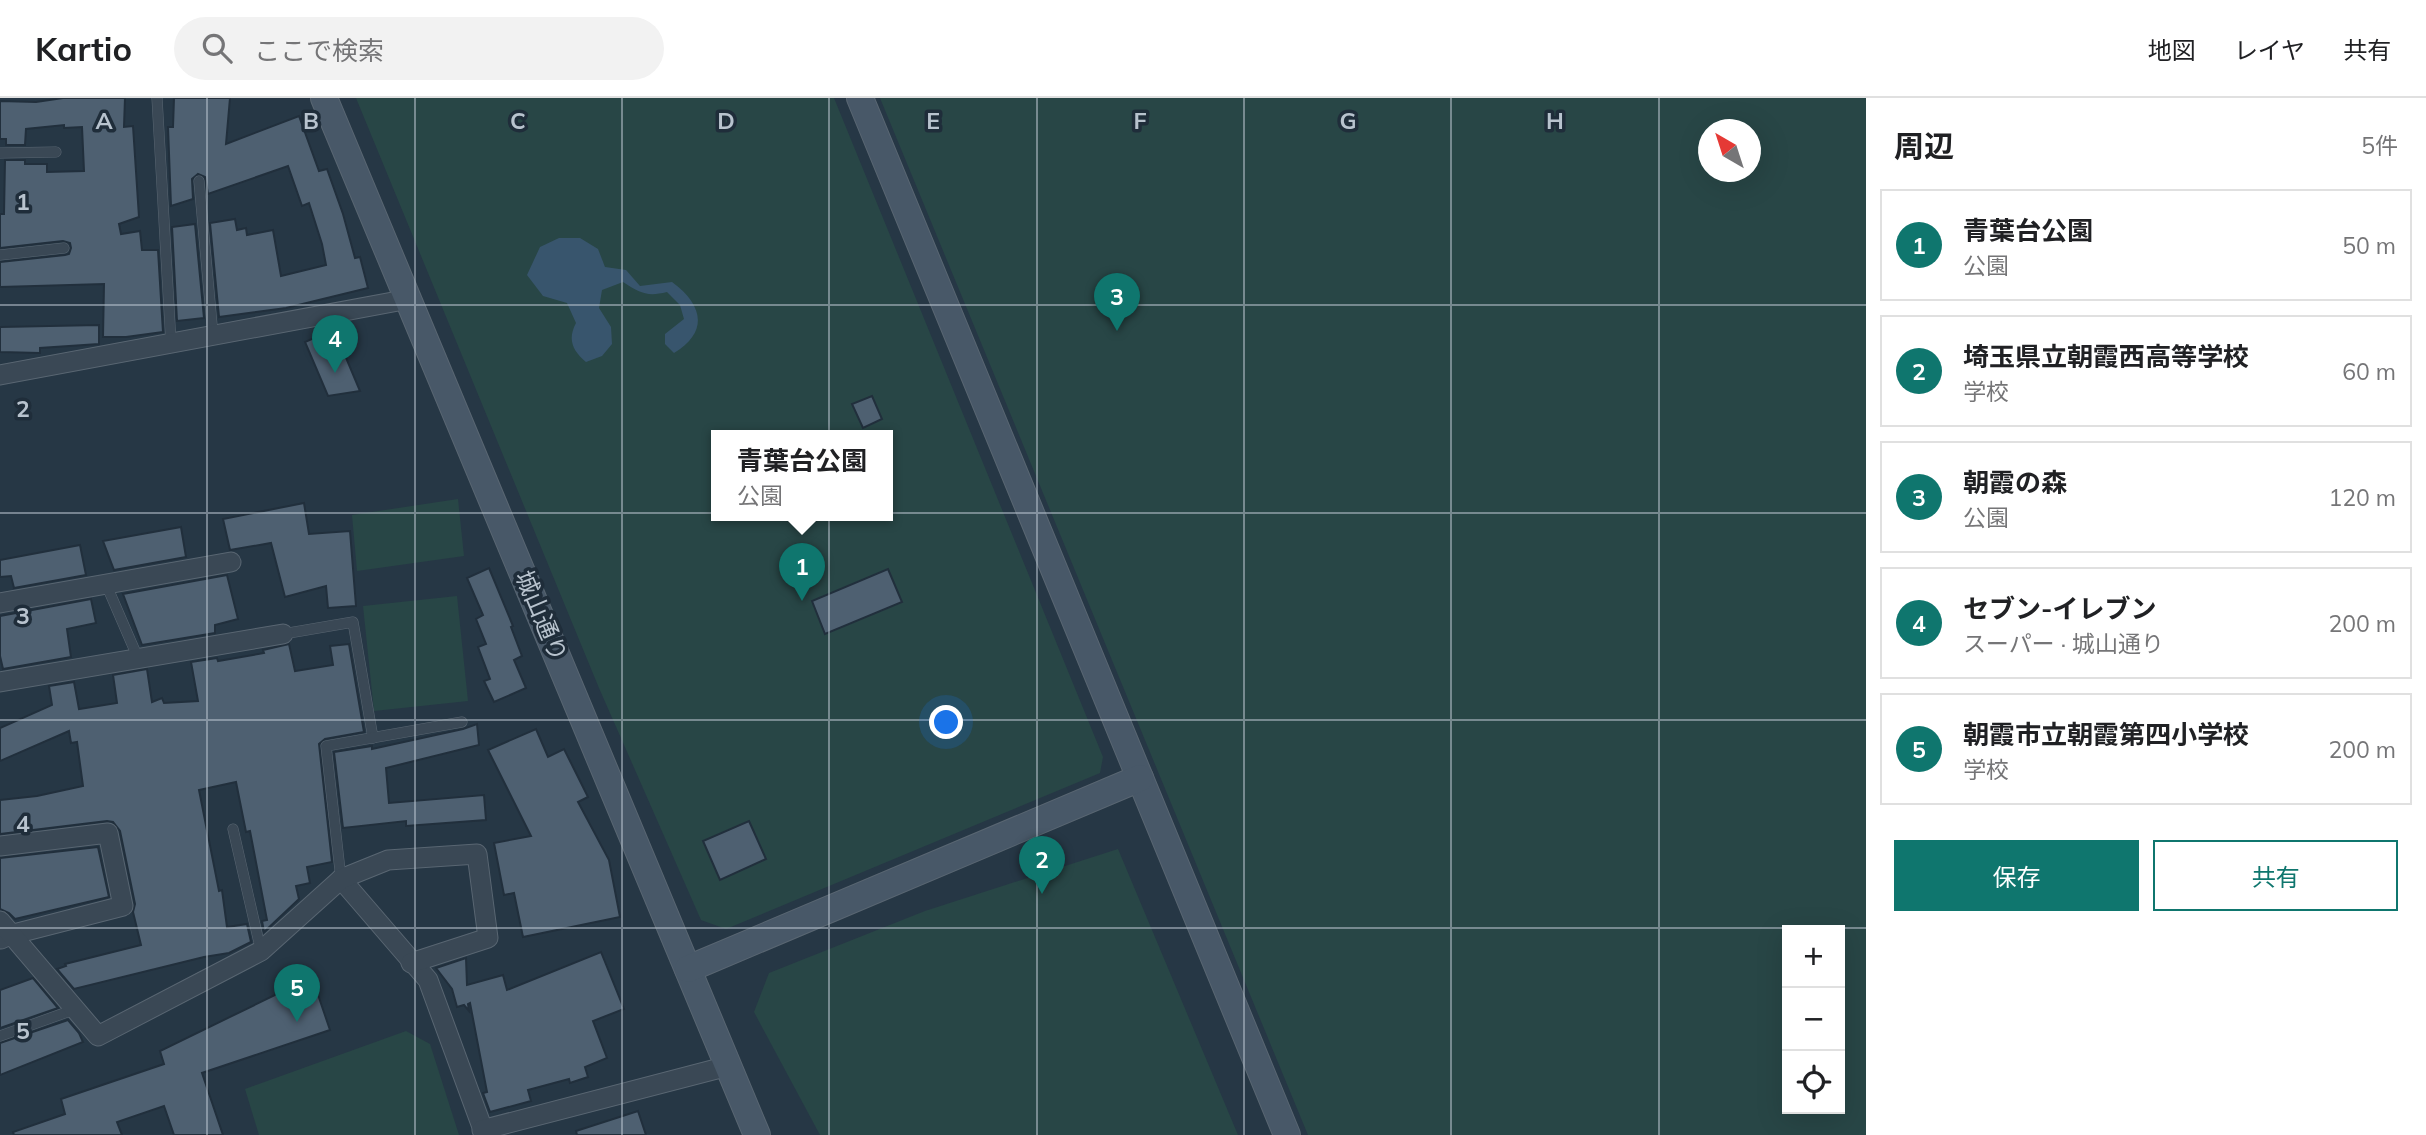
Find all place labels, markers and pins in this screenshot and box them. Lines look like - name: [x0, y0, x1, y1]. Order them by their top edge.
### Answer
- pin: 3: [1094, 273, 1140, 331]
- pin: 4: [312, 315, 358, 373]
- pin: 1: [779, 543, 825, 601]
- pin: 2: [1019, 836, 1065, 894]
- pin: 5: [274, 964, 320, 1022]

